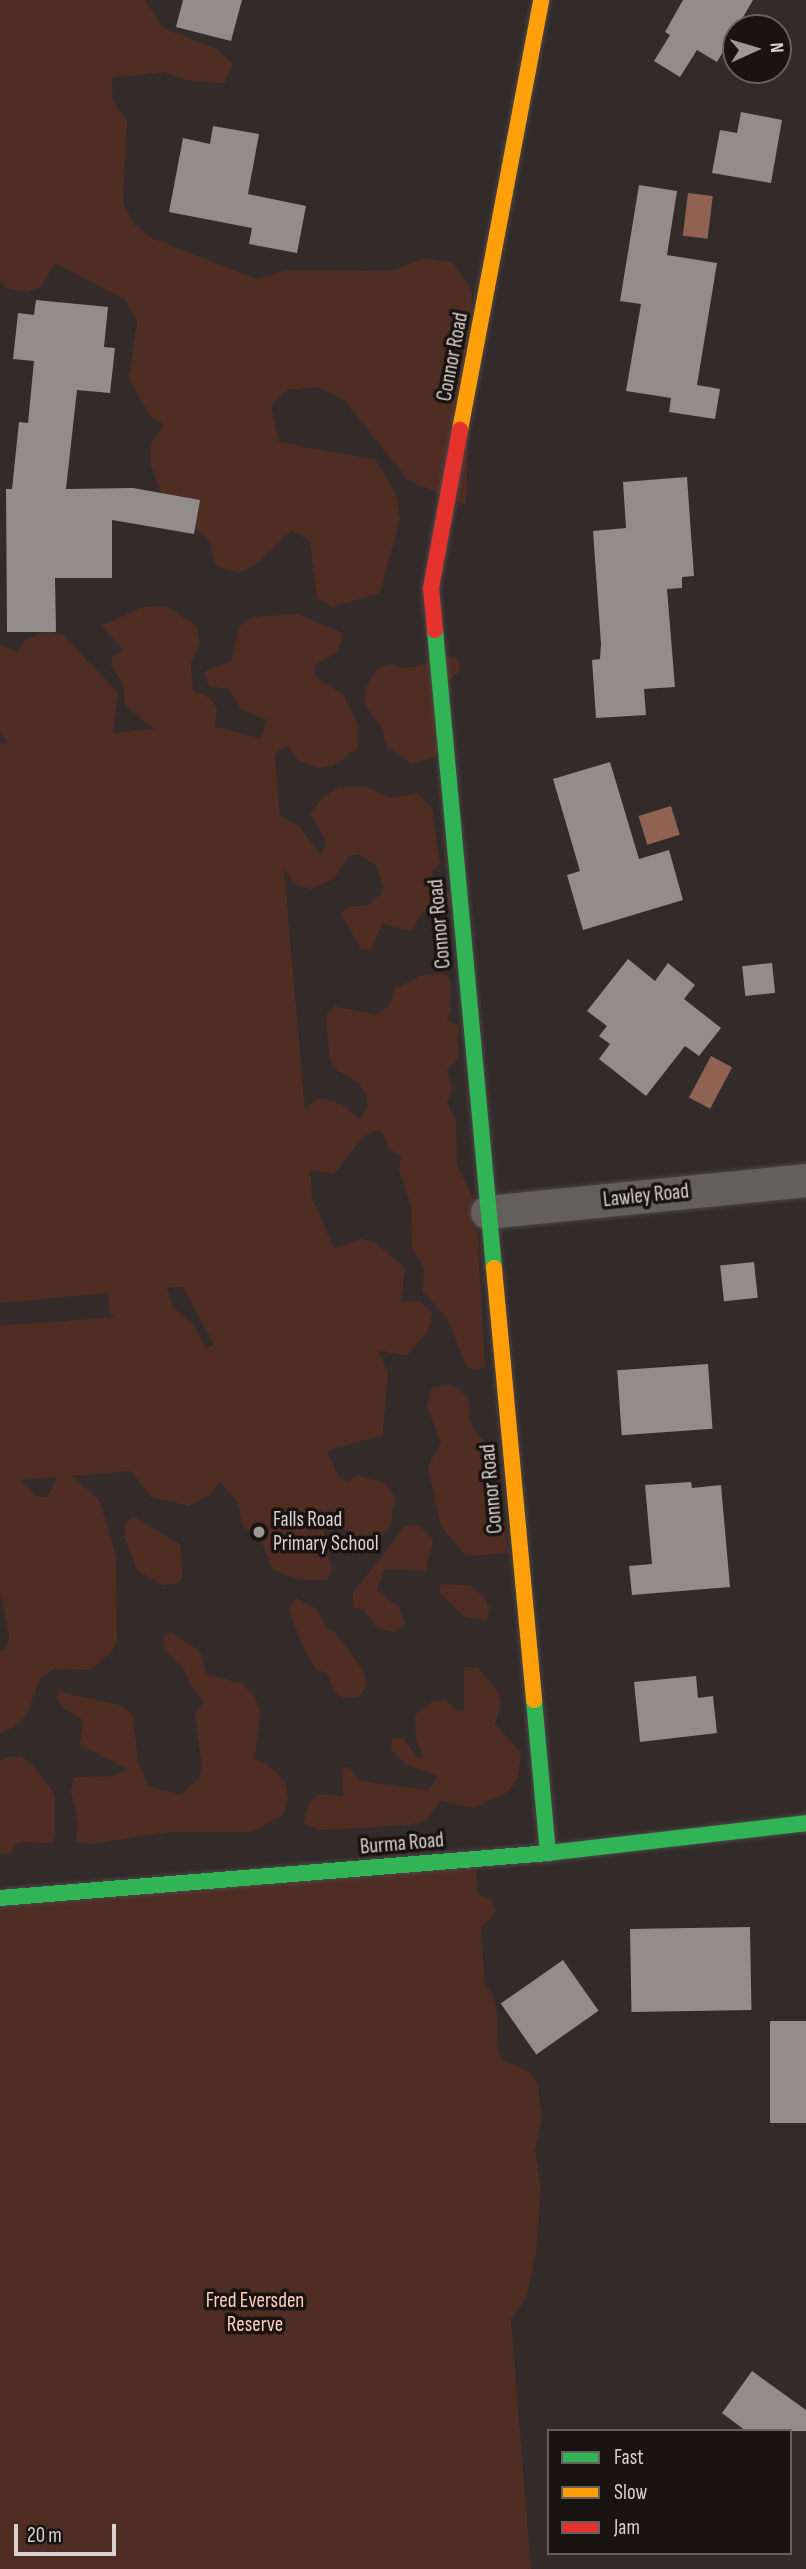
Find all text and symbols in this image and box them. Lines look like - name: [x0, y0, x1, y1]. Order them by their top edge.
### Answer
- north arrow: [722, 14, 792, 84]
- text: N: [765, 42, 788, 54]
- street label: Connor Road: [432, 311, 474, 403]
- street label: Connor Road: [424, 878, 456, 970]
- street label: Lawley Road: [602, 1179, 690, 1213]
- street label: Connor Road: [476, 1443, 508, 1535]
- place label: Falls Road Primary School: [273, 1507, 379, 1557]
- marker: Falls Road Primary School: [251, 1524, 267, 1540]
- street label: Burma Road: [359, 1828, 445, 1860]
- park label: Fred Eversden Reserve: [206, 2288, 304, 2338]
- legend: [547, 2429, 792, 2555]
- text: Fast: [614, 2445, 644, 2470]
- text: Slow: [614, 2480, 647, 2505]
- scale bar: [18, 2510, 119, 2554]
- text: Jam: [614, 2515, 640, 2540]
- text: 20 m: [27, 2523, 62, 2548]

